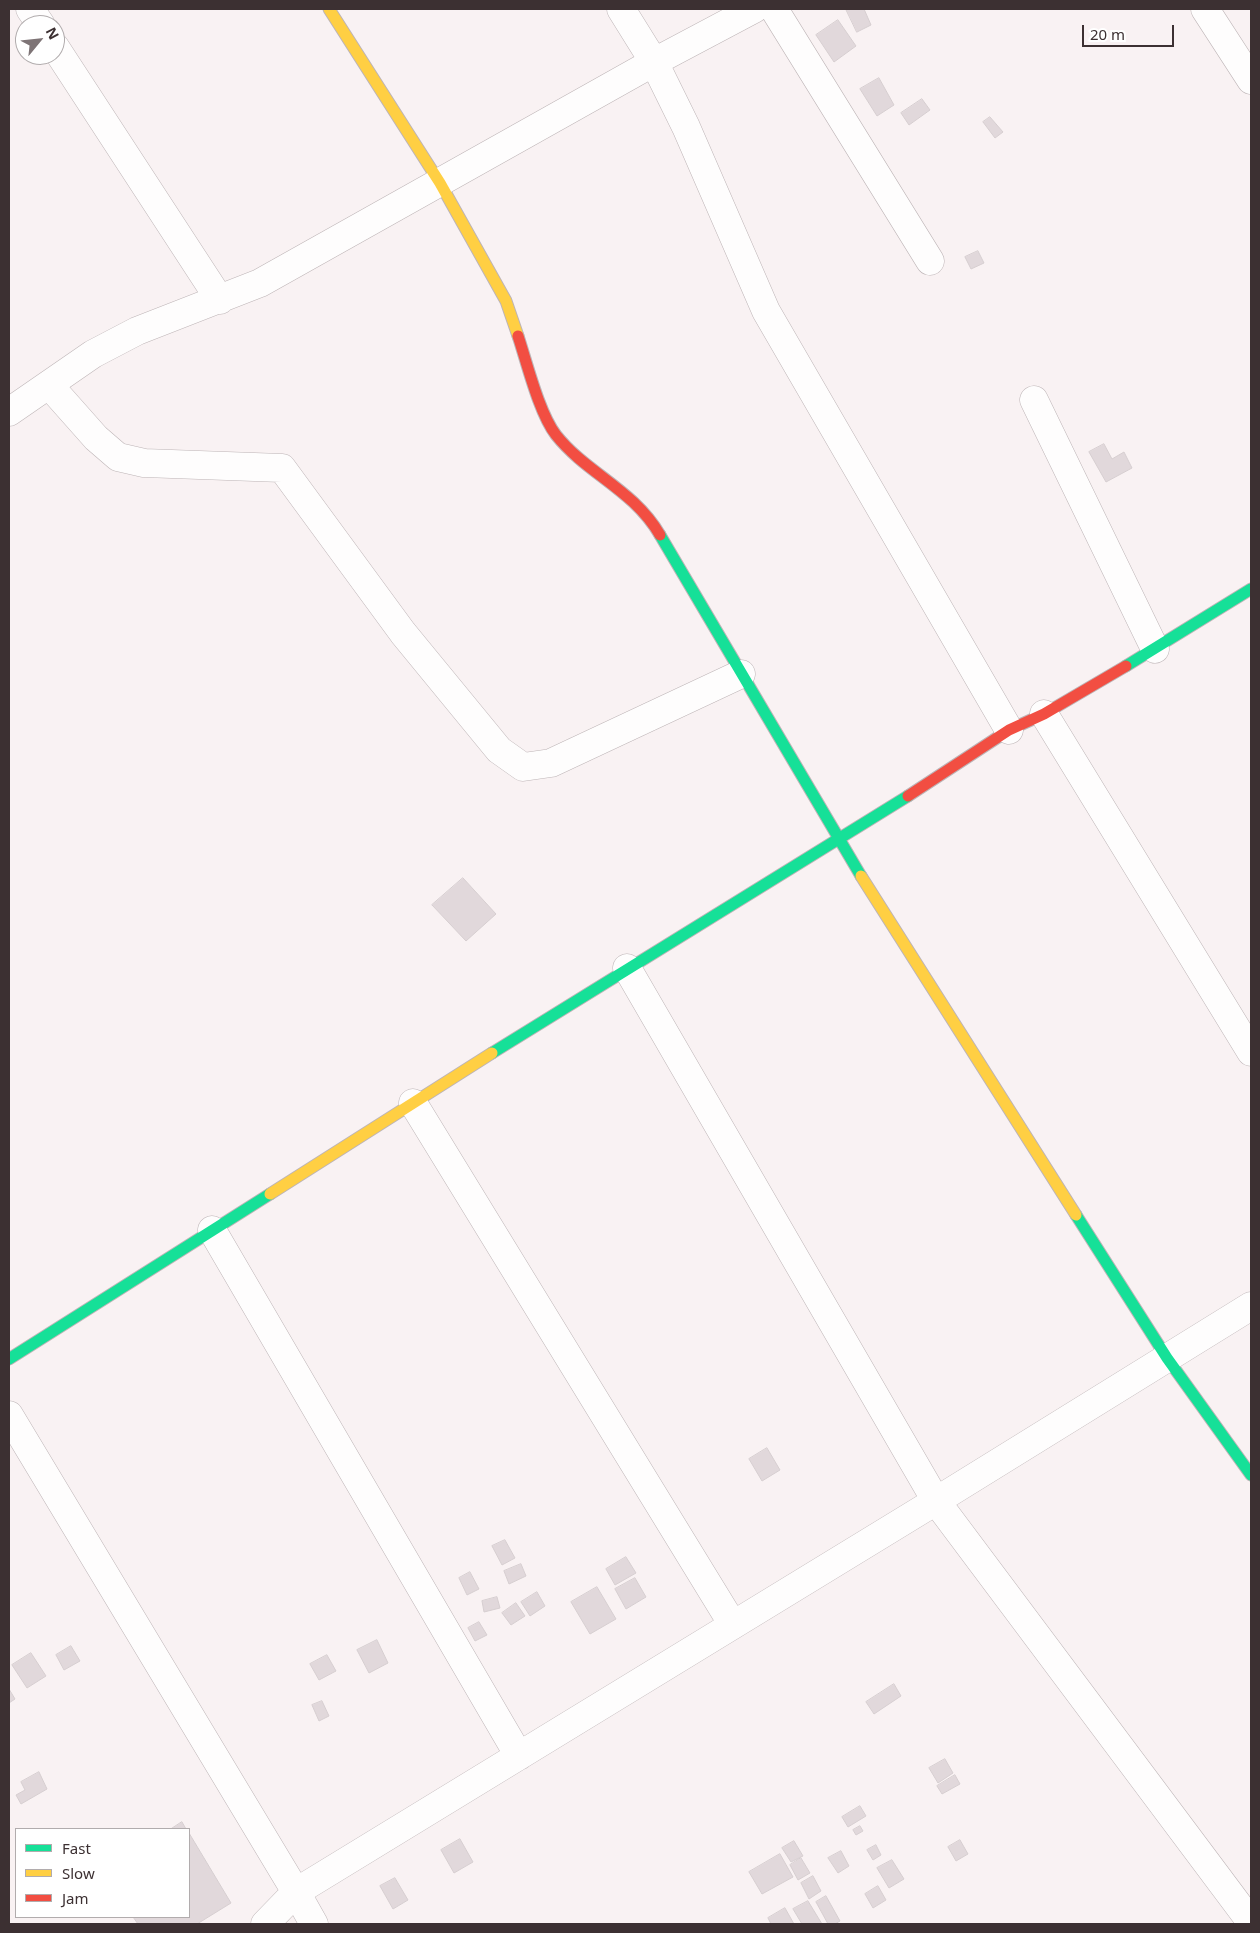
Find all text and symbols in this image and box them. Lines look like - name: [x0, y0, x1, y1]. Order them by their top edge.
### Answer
- north arrow: [15, 15, 65, 65]
- scale bar: [1085, 15, 1178, 47]
- text: N: [42, 24, 64, 43]
- text: 20 m: [1090, 24, 1125, 44]
- legend: [15, 1828, 190, 1918]
- text: Fast: [62, 1838, 91, 1858]
- text: Slow: [62, 1863, 95, 1883]
- text: Jam: [62, 1888, 89, 1908]

